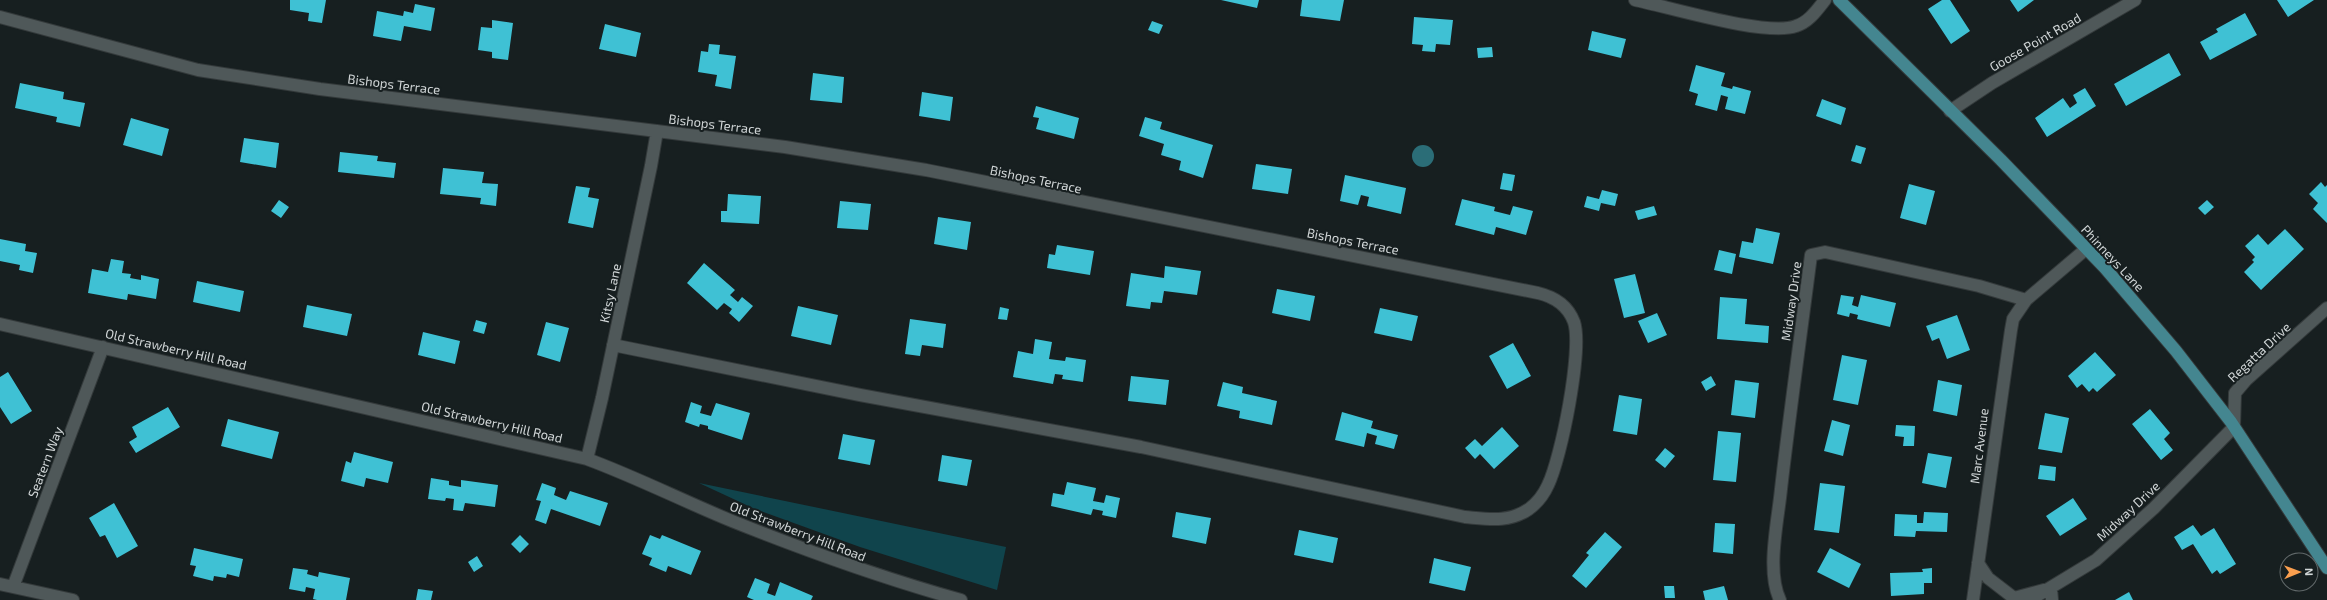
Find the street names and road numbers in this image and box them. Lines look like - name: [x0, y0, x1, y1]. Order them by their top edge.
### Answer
- street label: Goose Point Road: [1986, 9, 2084, 75]
- street label: Bishops Terrace: [347, 70, 441, 98]
- street label: Bishops Terrace: [668, 110, 762, 138]
- street label: Bishops Terrace: [989, 161, 1083, 197]
- street label: Phinneys Lane: [2078, 221, 2148, 295]
- street label: Bishops Terrace: [1306, 224, 1400, 258]
- street label: Midway Drive: [1777, 260, 1805, 342]
- street label: Kitsy Lane: [596, 262, 624, 324]
- street label: Regatta Drive: [2224, 319, 2294, 385]
- street label: Old Strawberry Hill Road: [104, 325, 248, 373]
- street label: Old Strawberry Hill Road: [420, 398, 564, 446]
- street label: Marc Avenue: [1966, 407, 1992, 485]
- street label: Seatern Way: [24, 424, 66, 500]
- street label: Midway Drive: [2093, 478, 2163, 544]
- street label: Old Strawberry Hill Road: [728, 498, 868, 564]

